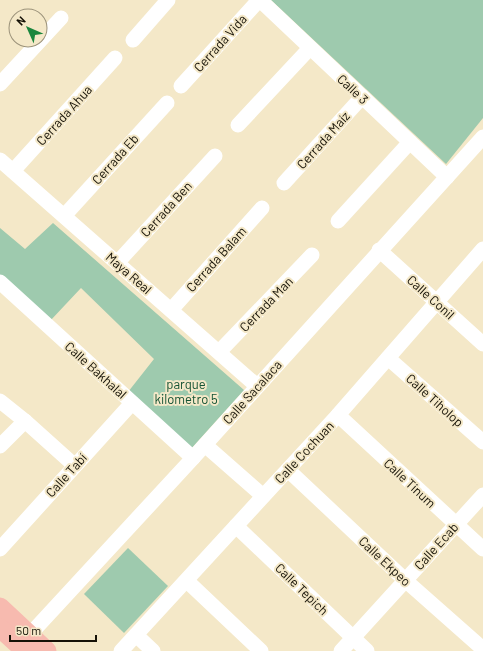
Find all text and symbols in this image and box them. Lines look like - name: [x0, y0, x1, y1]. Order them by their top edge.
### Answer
- north arrow: [8, 8, 48, 48]
- street label: Cerrada Vida: [190, 11, 250, 75]
- text: N: [13, 13, 28, 28]
- street label: Calle 3: [334, 71, 372, 107]
- street label: Cerrada Ahua: [33, 82, 95, 148]
- street label: Cerrada Maíz: [293, 108, 353, 172]
- street label: Cerrada Eb: [88, 131, 142, 187]
- street label: Cerrada Ben: [137, 178, 195, 240]
- street label: Cerrada Balam: [183, 223, 249, 295]
- street label: Maya Real: [103, 249, 155, 297]
- street label: Calle Conil: [404, 272, 458, 322]
- street label: Cerrada Man: [236, 273, 296, 335]
- street label: Calle Bakhalal: [62, 338, 130, 402]
- street label: Calle Sacalaca: [219, 357, 285, 427]
- street label: Calle Tiholop: [403, 370, 467, 430]
- park label: parque kilometro 5: [154, 376, 218, 407]
- street label: Calle Cochuan: [271, 418, 337, 486]
- street label: Calle Tabí: [42, 450, 90, 500]
- street label: Calle Tinum: [381, 455, 439, 511]
- street label: Calle Ecab: [411, 519, 461, 573]
- street label: Calle Ekpeo: [356, 533, 414, 589]
- street label: Calle Tepich: [272, 560, 332, 618]
- scale bar: [10, 617, 96, 643]
- text: 50 m: [16, 623, 41, 637]

